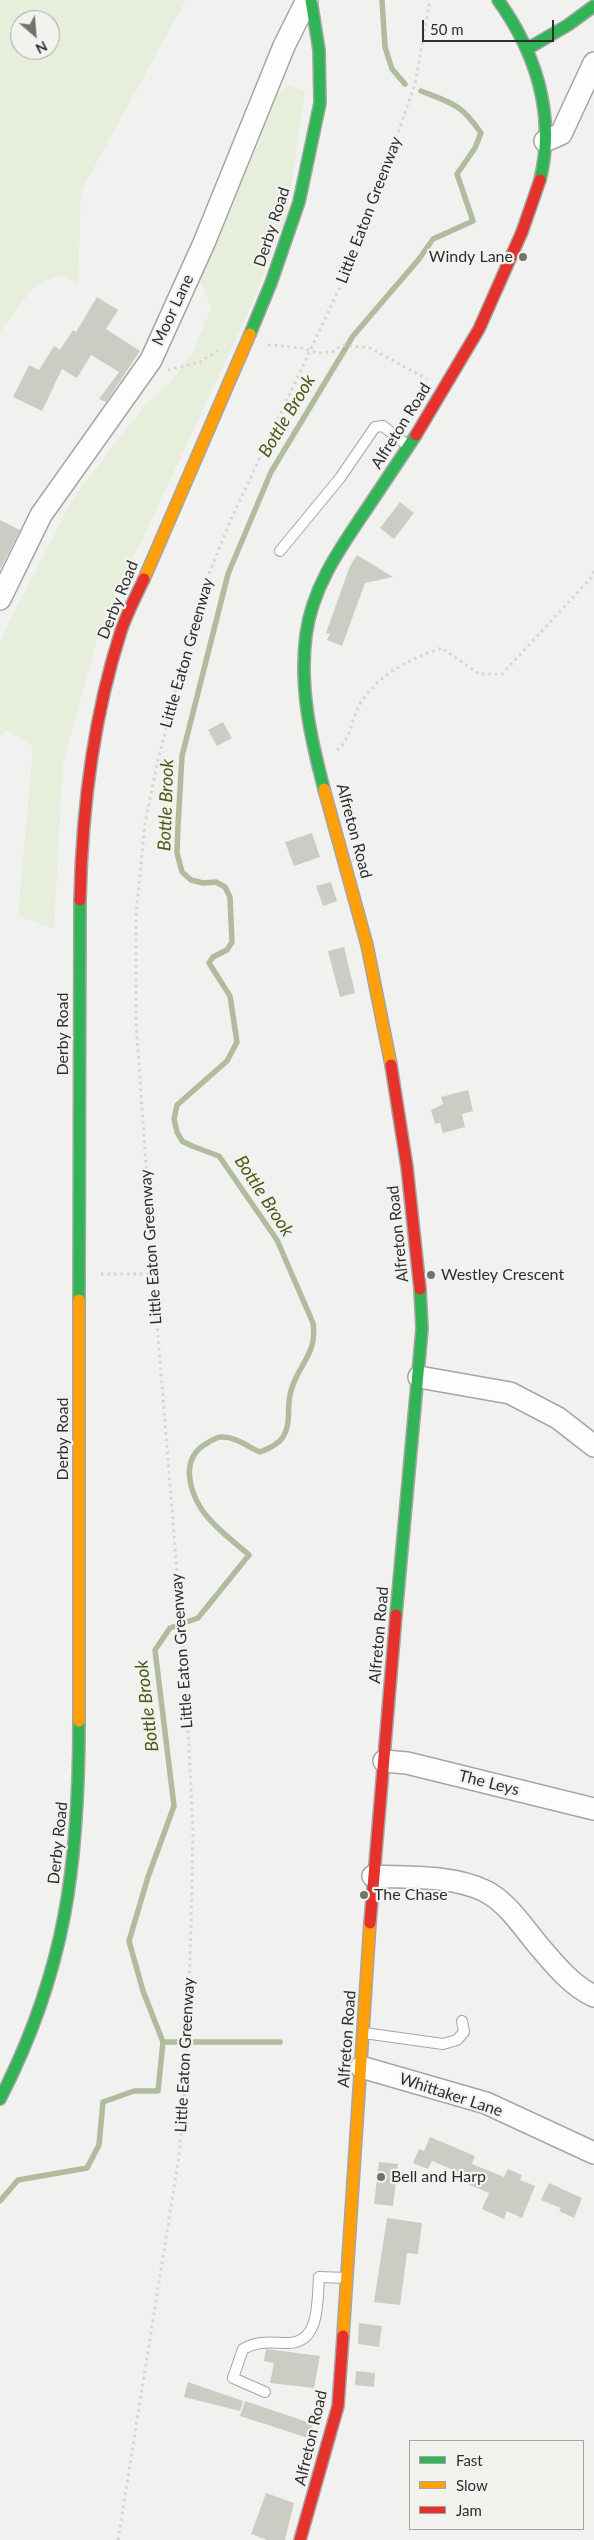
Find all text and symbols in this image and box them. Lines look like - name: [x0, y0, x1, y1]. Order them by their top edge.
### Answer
- north arrow: [10, 10, 60, 60]
- scale bar: [424, 10, 556, 42]
- text: 50 m: [430, 20, 464, 38]
- text: N: [33, 38, 50, 58]
- street label: Little Eaton Greenway: [332, 134, 406, 286]
- street label: Derby Road: [250, 185, 294, 269]
- place label: Windy Lane: [429, 247, 513, 267]
- marker: Windy Lane: [517, 251, 529, 263]
- street label: Moor Lane: [148, 271, 198, 349]
- water label: Bottle Brook: [254, 371, 320, 461]
- street label: Alfreton Road: [367, 380, 435, 472]
- street label: Derby Road: [94, 558, 142, 642]
- street label: Little Eaton Greenway: [156, 576, 218, 730]
- water label: Bottle Brook: [154, 759, 178, 851]
- street label: Alfreton Road: [332, 781, 376, 881]
- street label: Derby Road: [53, 993, 73, 1075]
- water label: Bottle Brook: [230, 1151, 298, 1241]
- street label: Little Eaton Greenway: [136, 1169, 166, 1325]
- street label: Alfreton Road: [383, 1185, 413, 1283]
- place label: Westley Crescent: [441, 1265, 564, 1285]
- marker: Westley Crescent: [425, 1269, 437, 1281]
- street label: Derby Road: [53, 1398, 73, 1480]
- street label: Little Eaton Greenway: [167, 1573, 197, 1729]
- street label: Alfreton Road: [365, 1586, 393, 1684]
- water label: Bottle Brook: [131, 1659, 163, 1753]
- street label: The Leys: [457, 1766, 521, 1800]
- street label: Derby Road: [44, 1801, 72, 1885]
- place label: The Chase: [374, 1885, 448, 1905]
- marker: The Chase: [358, 1889, 370, 1901]
- street label: Little Eaton Greenway: [171, 1977, 199, 2133]
- street label: Alfreton Road: [334, 1990, 360, 2088]
- street label: Whittaker Lane: [397, 2069, 505, 2121]
- place label: Bell and Harp: [391, 2167, 486, 2187]
- marker: Bell and Harp: [375, 2171, 387, 2183]
- street label: Alfreton Road: [291, 2388, 331, 2488]
- legend: [409, 2440, 584, 2530]
- text: Fast: [456, 2451, 483, 2469]
- text: Slow: [456, 2476, 488, 2494]
- text: Jam: [456, 2501, 482, 2519]

